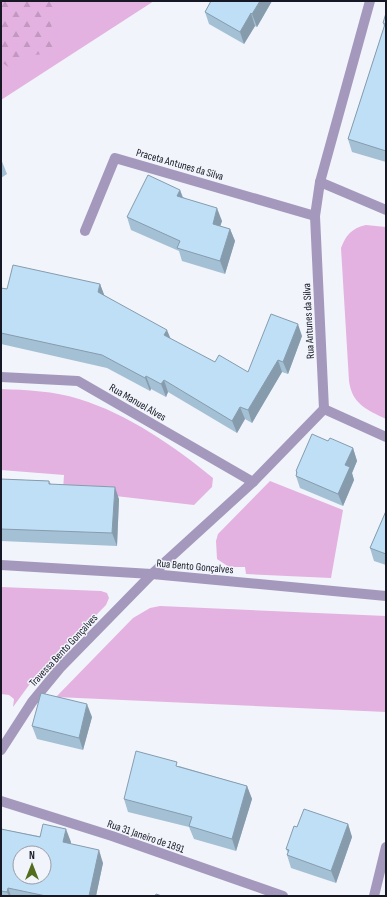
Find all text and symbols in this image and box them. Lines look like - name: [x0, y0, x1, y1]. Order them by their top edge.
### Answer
- street label: Praceta Antunes da Silva: [135, 146, 225, 183]
- street label: Rua Antunes da Silva: [300, 283, 317, 359]
- street label: Rua Manuel Alves: [107, 381, 168, 424]
- street label: Rua Bento Gonçalves: [156, 557, 234, 576]
- street label: Travessa Bento Gonçalves: [26, 611, 100, 689]
- street label: Rua 31 Janeiro de 1891: [105, 817, 186, 856]
- north arrow: [12, 845, 52, 885]
- text: N: [29, 849, 35, 862]

